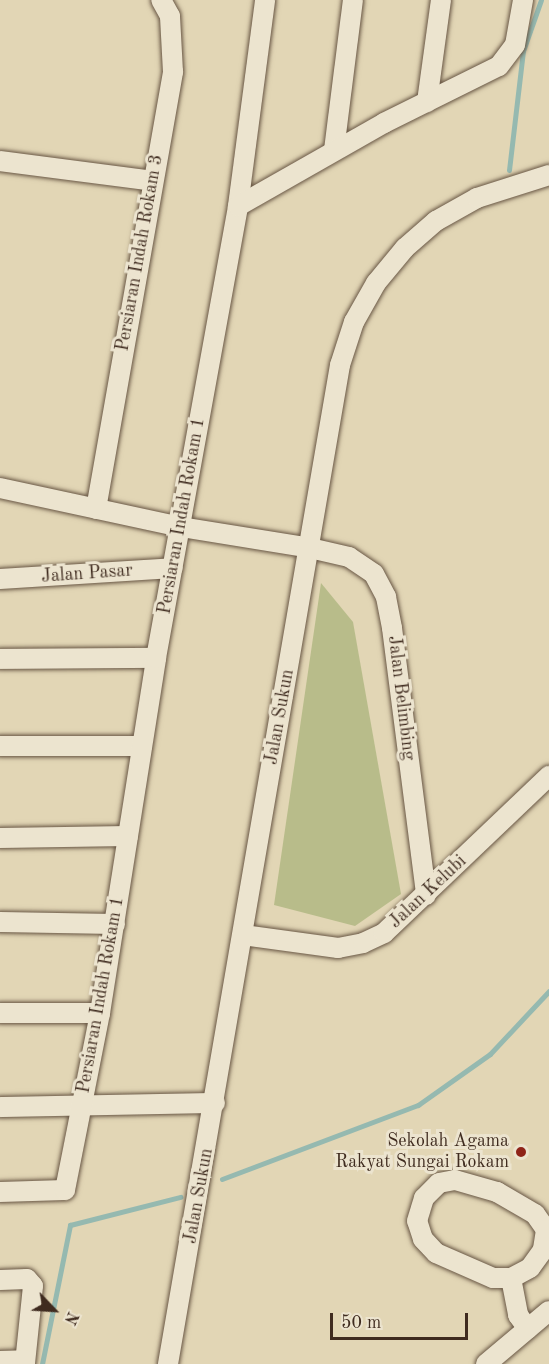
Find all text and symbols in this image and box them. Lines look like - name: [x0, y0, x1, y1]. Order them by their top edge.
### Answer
- street label: Persiaran Indah Rokam 3: [112, 153, 168, 353]
- street label: Persiaran Indah Rokam 1: [154, 416, 210, 616]
- street label: Jalan Pasar: [41, 560, 133, 588]
- street label: Jalan Belimbing: [383, 634, 419, 762]
- street label: Jalan Sukun: [261, 668, 299, 766]
- street label: Jalan Kelubi: [385, 851, 471, 933]
- street label: Persiaran Indah Rokam 1: [73, 895, 129, 1095]
- place label: Sekolah Agama Rakyat Sungai Rokam: [335, 1131, 509, 1174]
- marker: Sekolah Agama Rakyat Sungai Rokam: [514, 1145, 528, 1159]
- street label: Jalan Sukun: [180, 1147, 218, 1245]
- north arrow: [24, 1280, 84, 1340]
- scale bar: [333, 1301, 471, 1339]
- text: N: [60, 1309, 80, 1327]
- text: 50 m: [341, 1314, 381, 1332]

